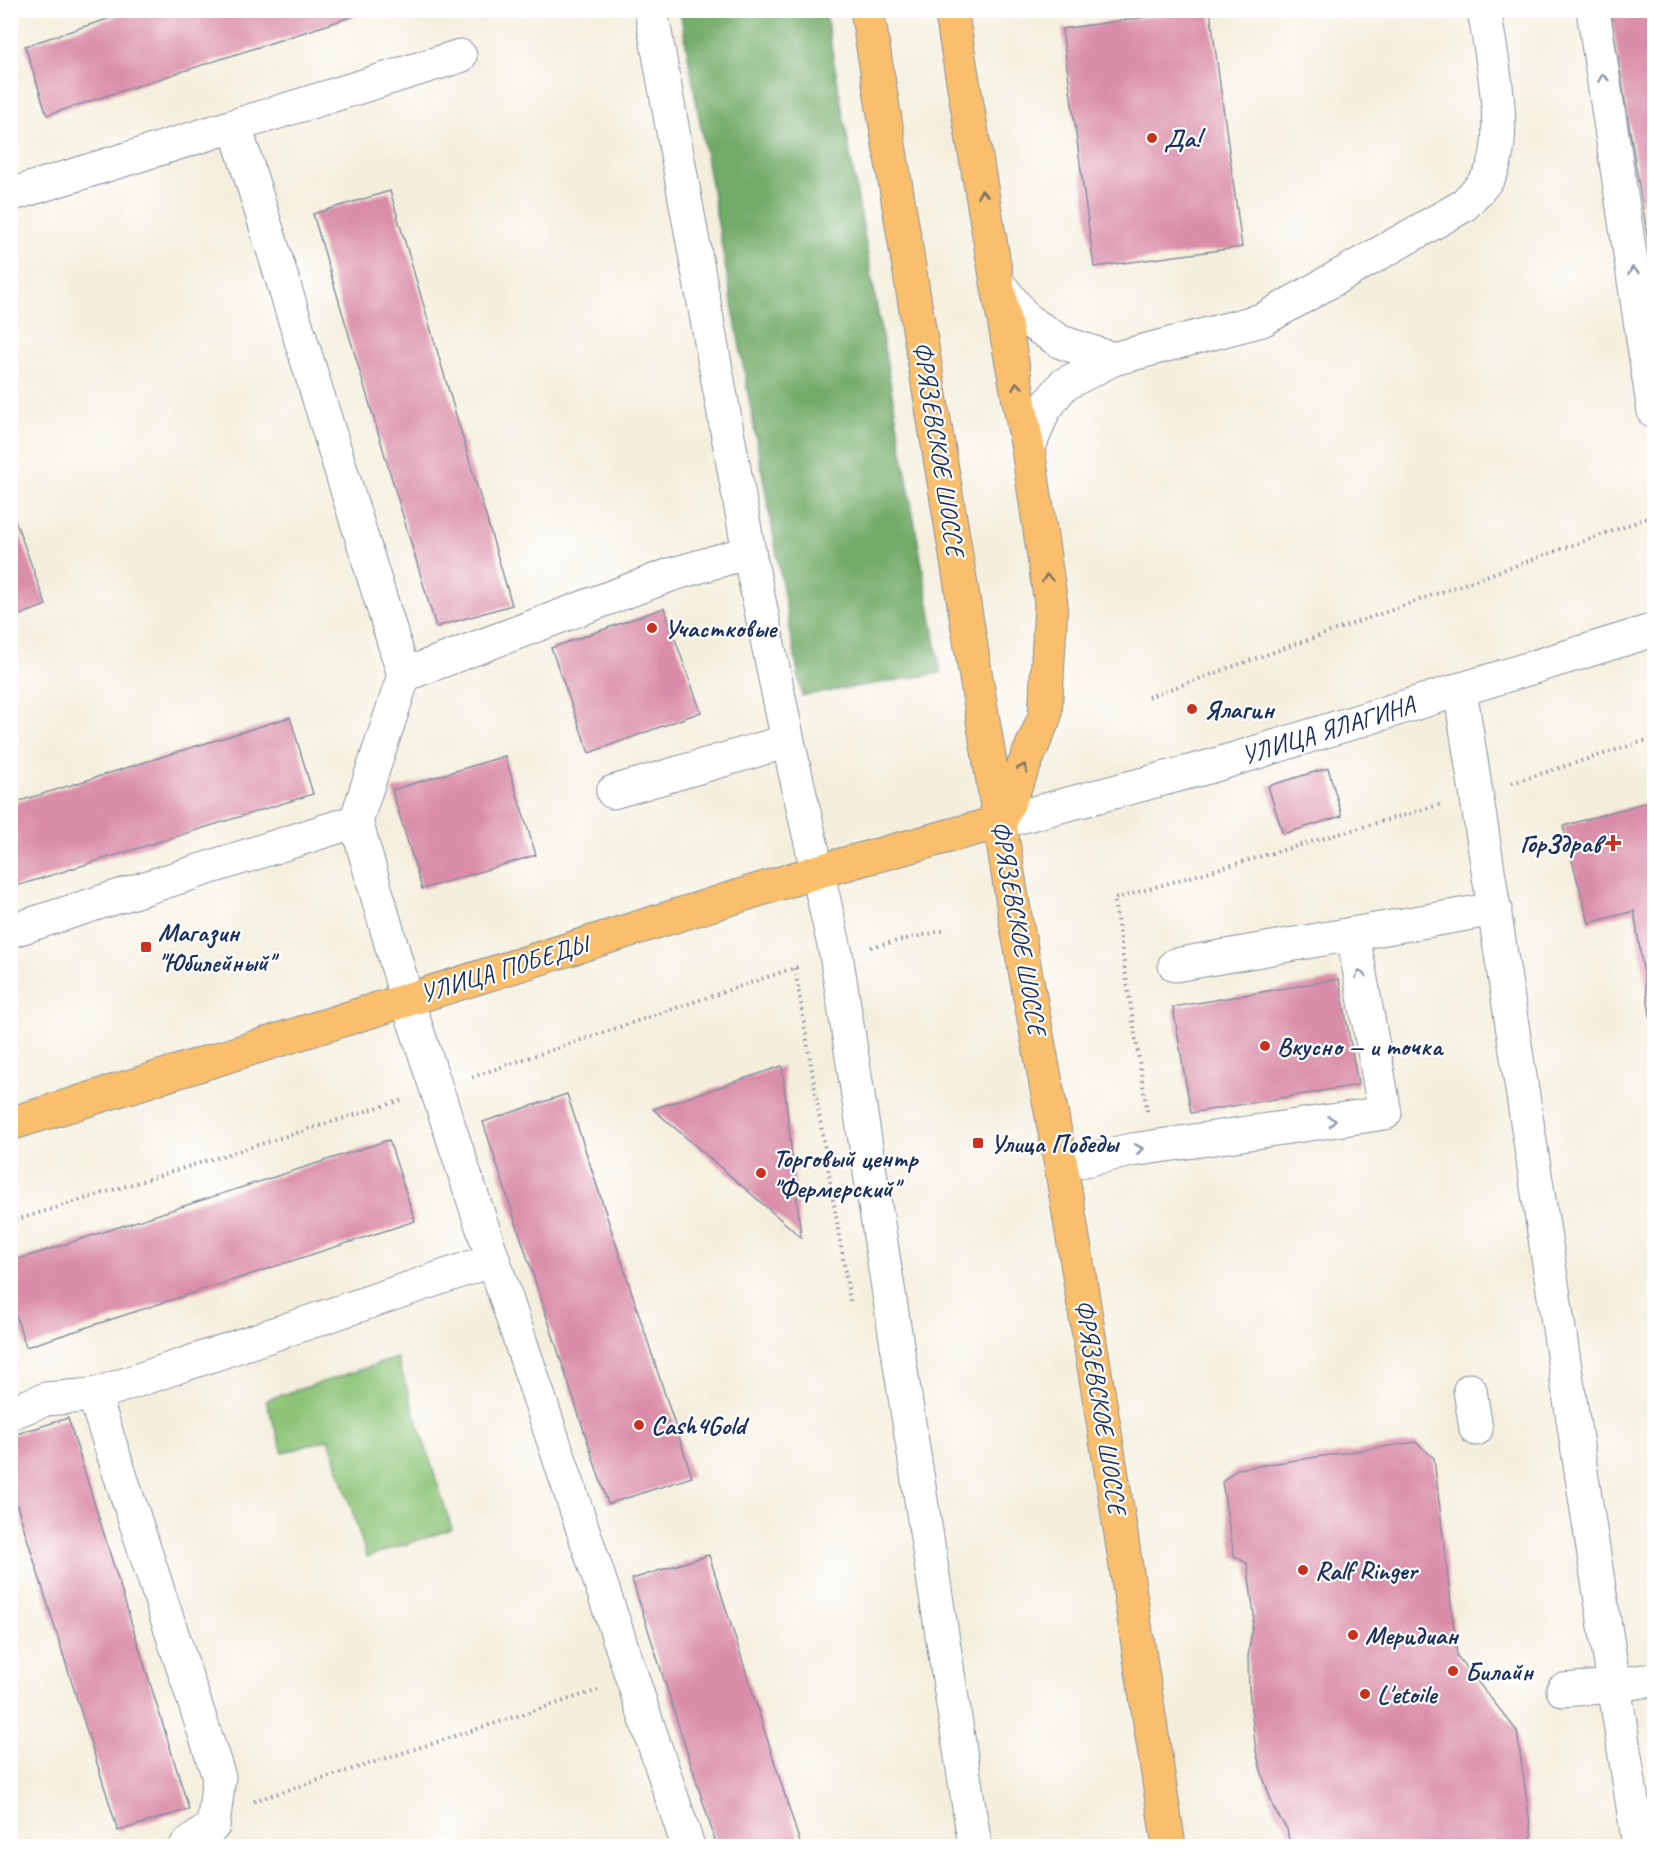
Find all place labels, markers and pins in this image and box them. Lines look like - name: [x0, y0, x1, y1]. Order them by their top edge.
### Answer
- place label: Да!: [1164, 122, 1206, 155]
- marker: Да!: [1145, 131, 1159, 145]
- place label: Участковые: [664, 612, 778, 645]
- marker: Участковые: [645, 621, 659, 635]
- place label: Ялагин: [1204, 693, 1276, 726]
- marker: Ялагин: [1185, 702, 1199, 716]
- place label: ГорЗдрав: [1520, 827, 1607, 860]
- marker: ГорЗдрав: [1606, 836, 1620, 850]
- place label: Магазин "Юбилейный": [158, 916, 280, 979]
- marker: Магазин "Юбилейный": [139, 940, 153, 954]
- place label: Вкусно — и точка: [1277, 1030, 1445, 1063]
- marker: Вкусно — и точка: [1258, 1039, 1272, 1053]
- place label: Улица Победы: [990, 1127, 1121, 1160]
- marker: Улица Победы: [971, 1136, 985, 1150]
- place label: Торговый центр "Фермерский": [773, 1142, 920, 1205]
- marker: Торговый центр "Фермерский": [754, 1166, 768, 1180]
- place label: Cash4Gold: [651, 1409, 750, 1442]
- marker: Cash4Gold: [632, 1418, 646, 1432]
- place label: Ralf Ringer: [1315, 1554, 1419, 1587]
- marker: Ralf Ringer: [1296, 1563, 1310, 1577]
- place label: Меридиан: [1365, 1619, 1460, 1652]
- marker: Меридиан: [1346, 1628, 1360, 1642]
- place label: Билайн: [1465, 1655, 1534, 1688]
- marker: Билайн: [1446, 1664, 1460, 1678]
- place label: L'etoile: [1377, 1678, 1439, 1711]
- marker: L'etoile: [1358, 1687, 1372, 1701]

